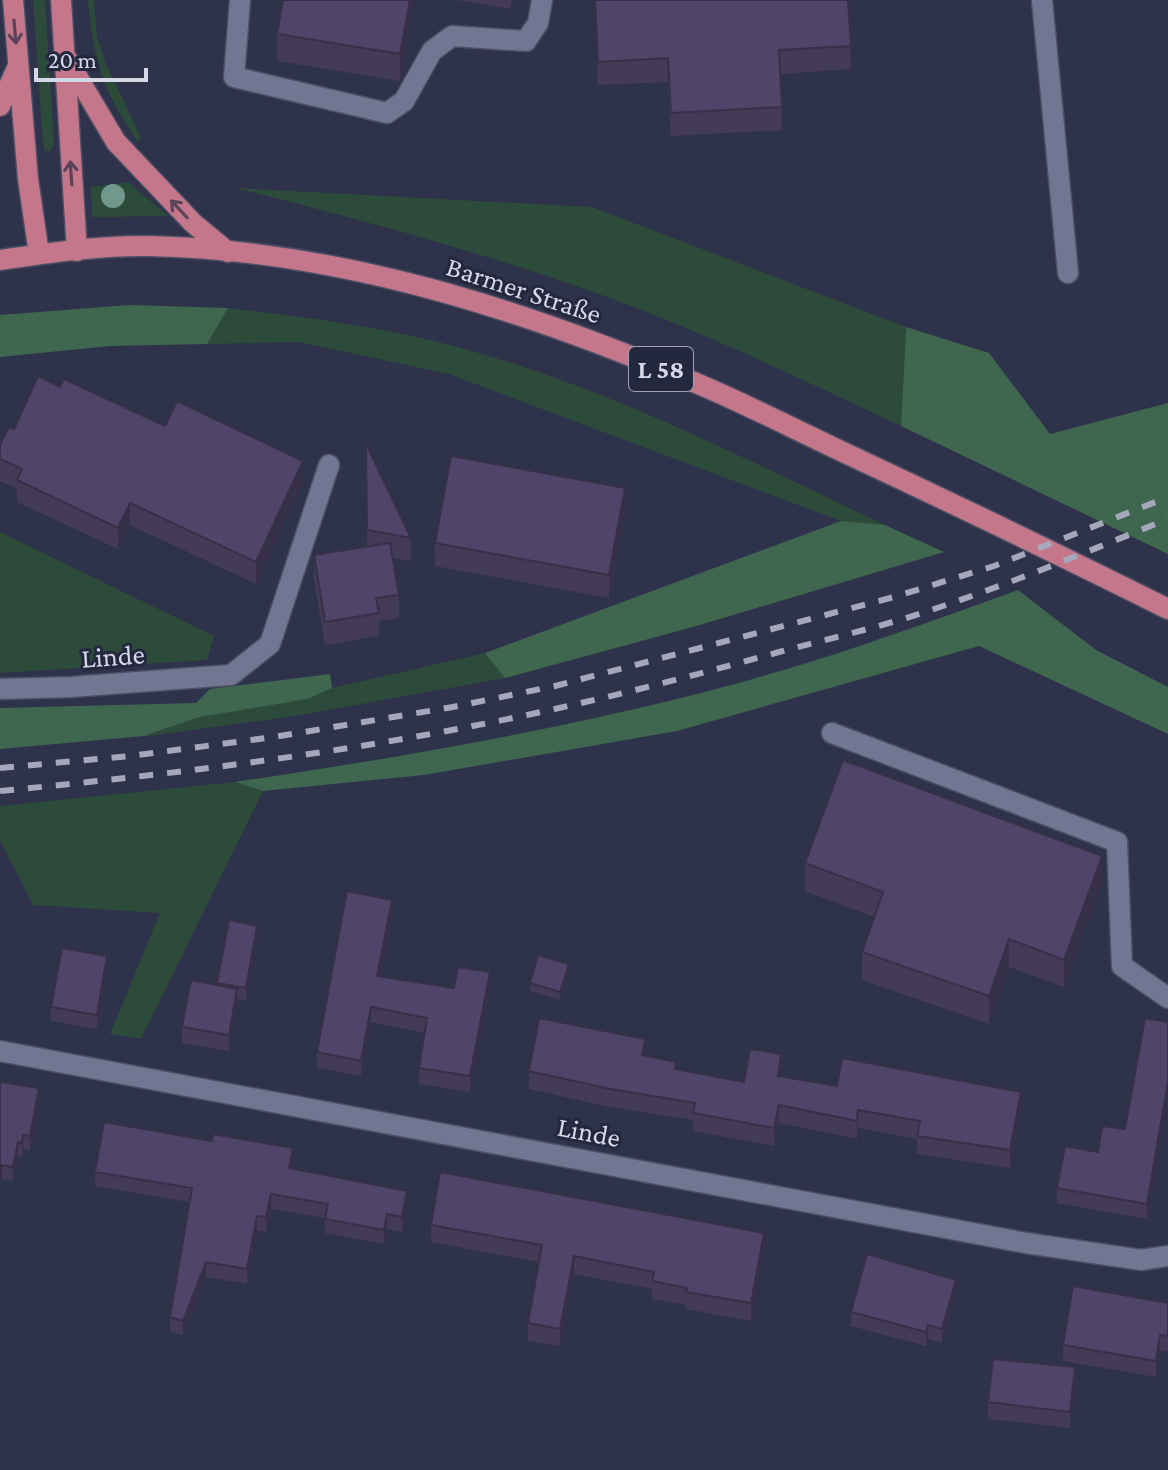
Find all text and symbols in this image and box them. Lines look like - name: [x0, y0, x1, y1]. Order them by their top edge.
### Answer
- one-way arrow: [8, 18, 23, 45]
- scale bar: [36, 32, 146, 82]
- text: 20 m: [48, 46, 97, 73]
- one-way arrow: [63, 160, 78, 187]
- one-way arrow: [171, 199, 189, 219]
- street label: Barmer Straße: [443, 250, 605, 330]
- road number: L 58: [629, 347, 693, 391]
- street label: Linde: [80, 638, 146, 674]
- street label: Linde: [555, 1111, 623, 1153]

